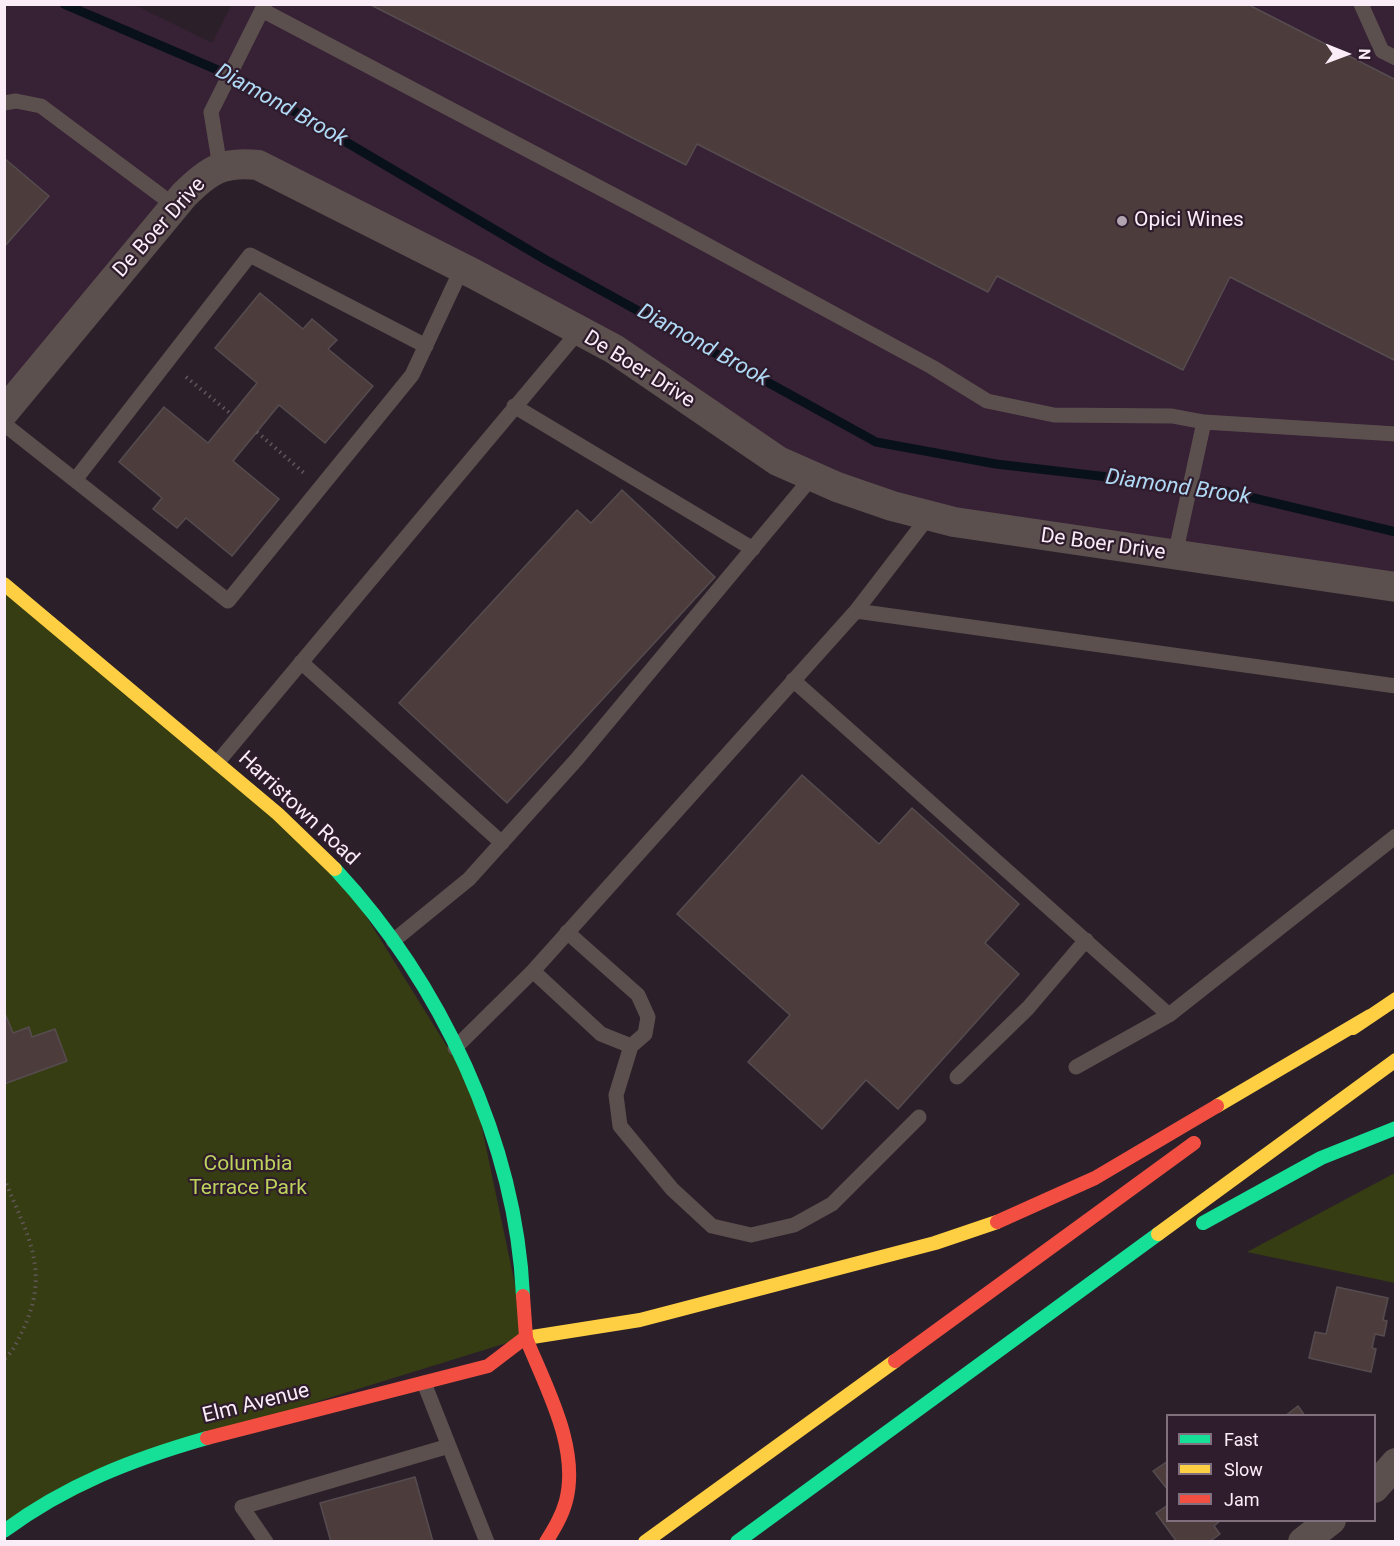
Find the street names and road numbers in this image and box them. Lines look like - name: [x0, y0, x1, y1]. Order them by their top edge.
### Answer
- street label: De Boer Drive: [109, 173, 211, 283]
- street label: De Boer Drive: [579, 326, 699, 414]
- street label: De Boer Drive: [1039, 524, 1167, 566]
- street label: Harristown Road: [232, 747, 364, 871]
- street label: Elm Avenue: [200, 1379, 312, 1429]

